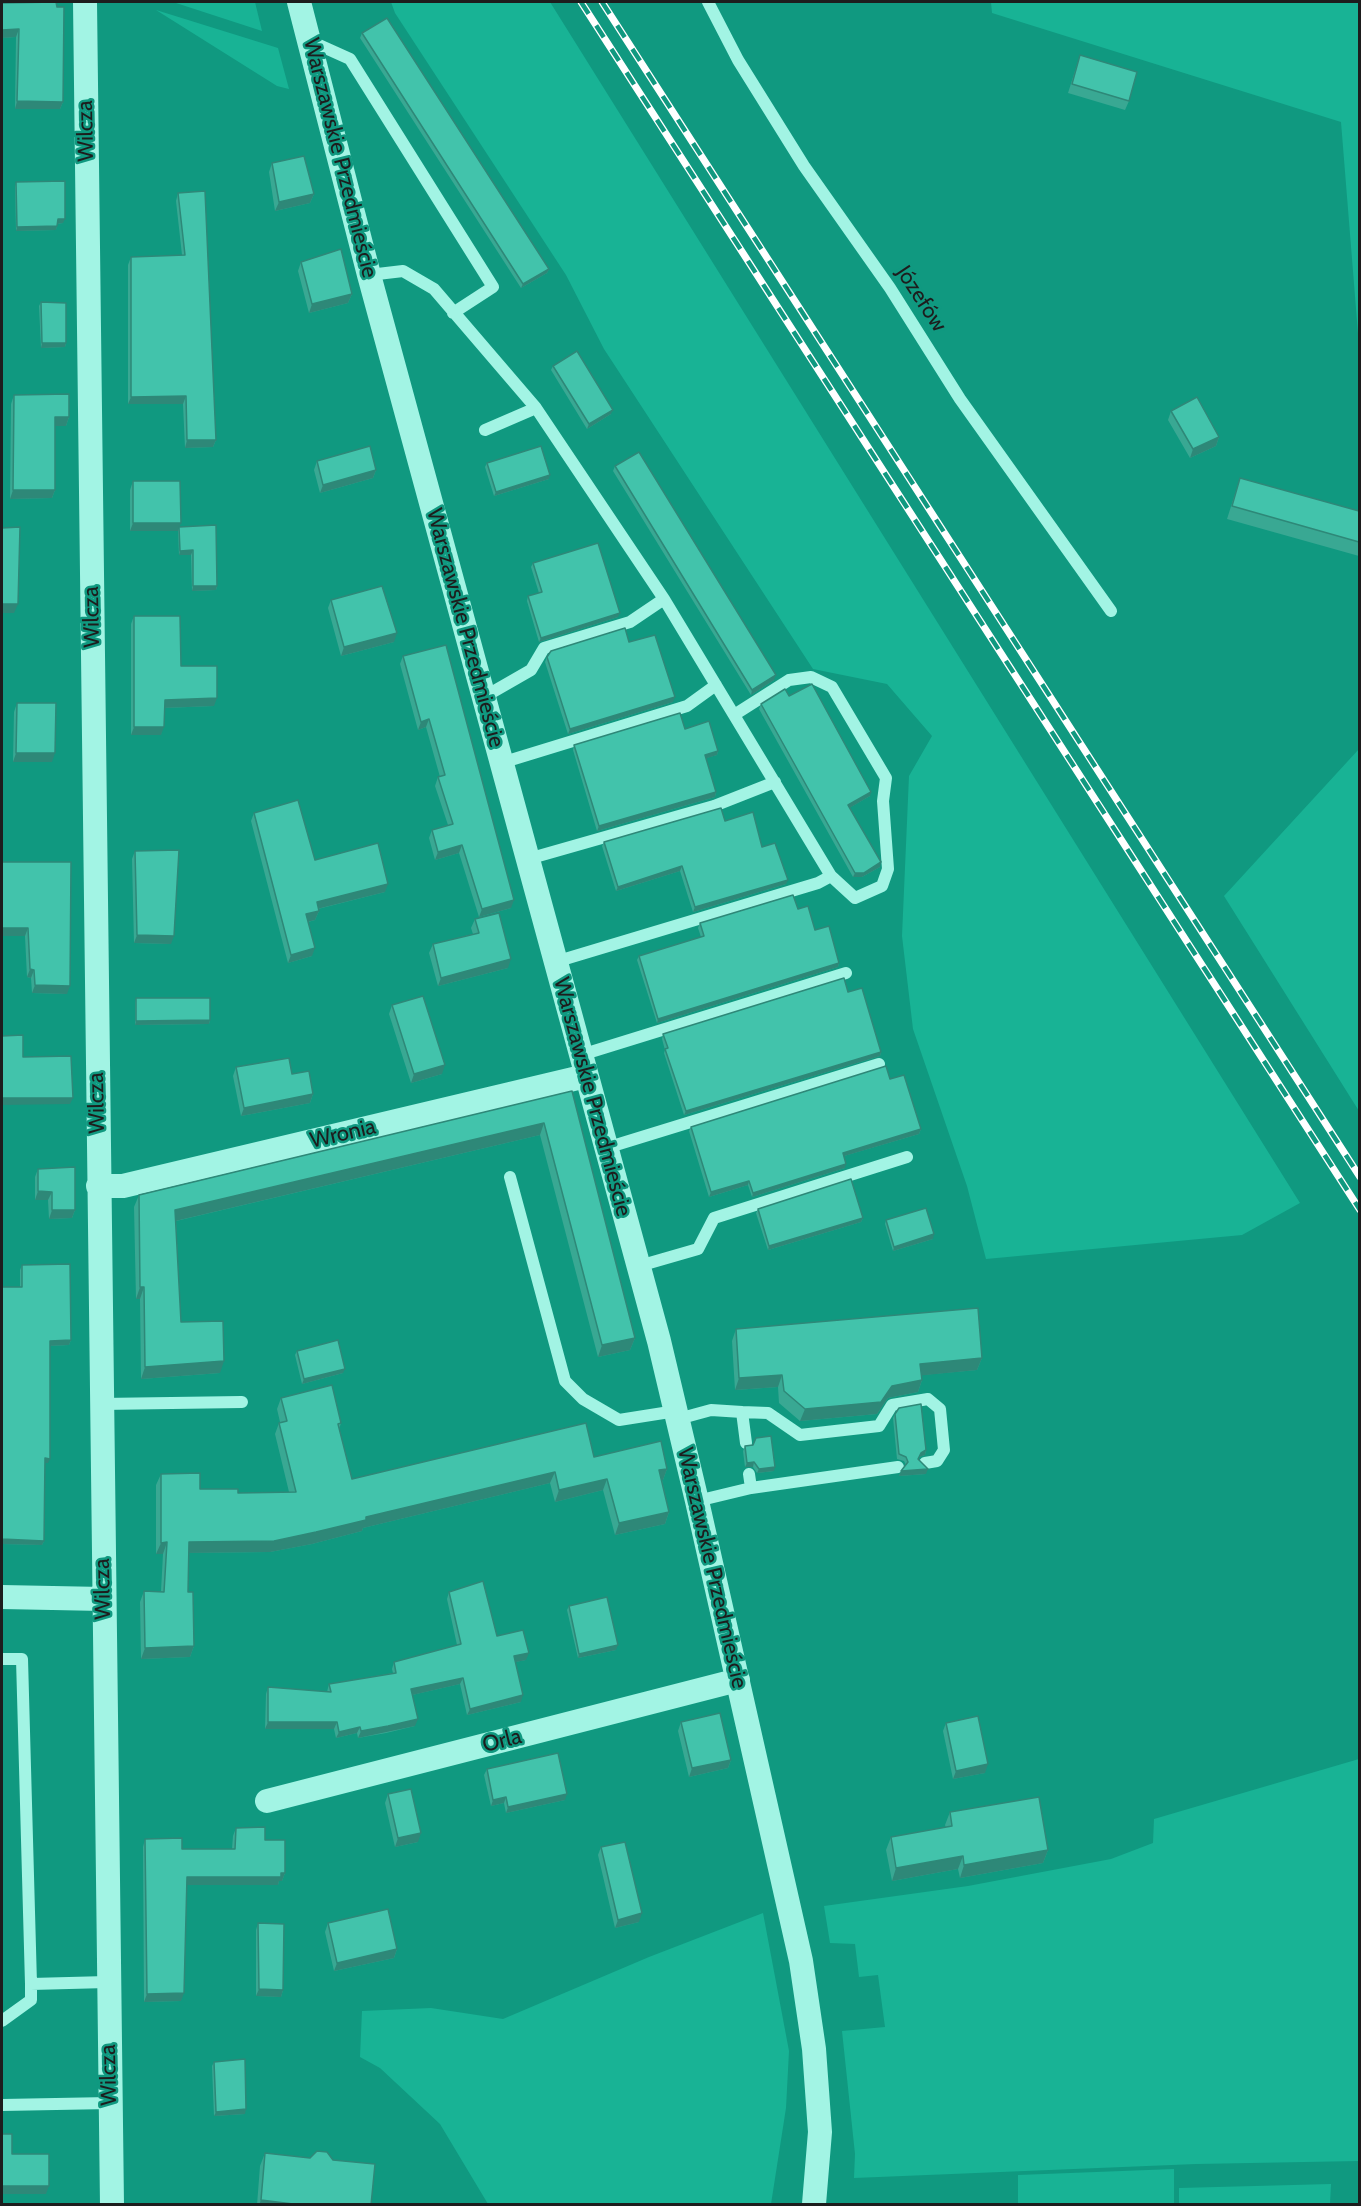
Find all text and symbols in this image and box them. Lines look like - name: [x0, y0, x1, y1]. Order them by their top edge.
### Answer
- street label: Warszawskie Przedmieście: [297, 35, 383, 281]
- street label: Wilcza: [72, 100, 100, 162]
- street label: Józefów: [890, 261, 952, 337]
- street label: Warszawskie Przedmieście: [420, 506, 510, 750]
- street label: Wilcza: [78, 586, 106, 648]
- street label: Warszawskie Przedmieście: [547, 975, 637, 1219]
- street label: Wilcza: [83, 1072, 111, 1134]
- street label: Wronia: [308, 1114, 378, 1154]
- street label: Warszawskie Przedmieście: [671, 1445, 753, 1691]
- street label: Wilcza: [89, 1558, 117, 1620]
- street label: Orla: [480, 1723, 524, 1759]
- street label: Wilcza: [95, 2044, 123, 2106]

